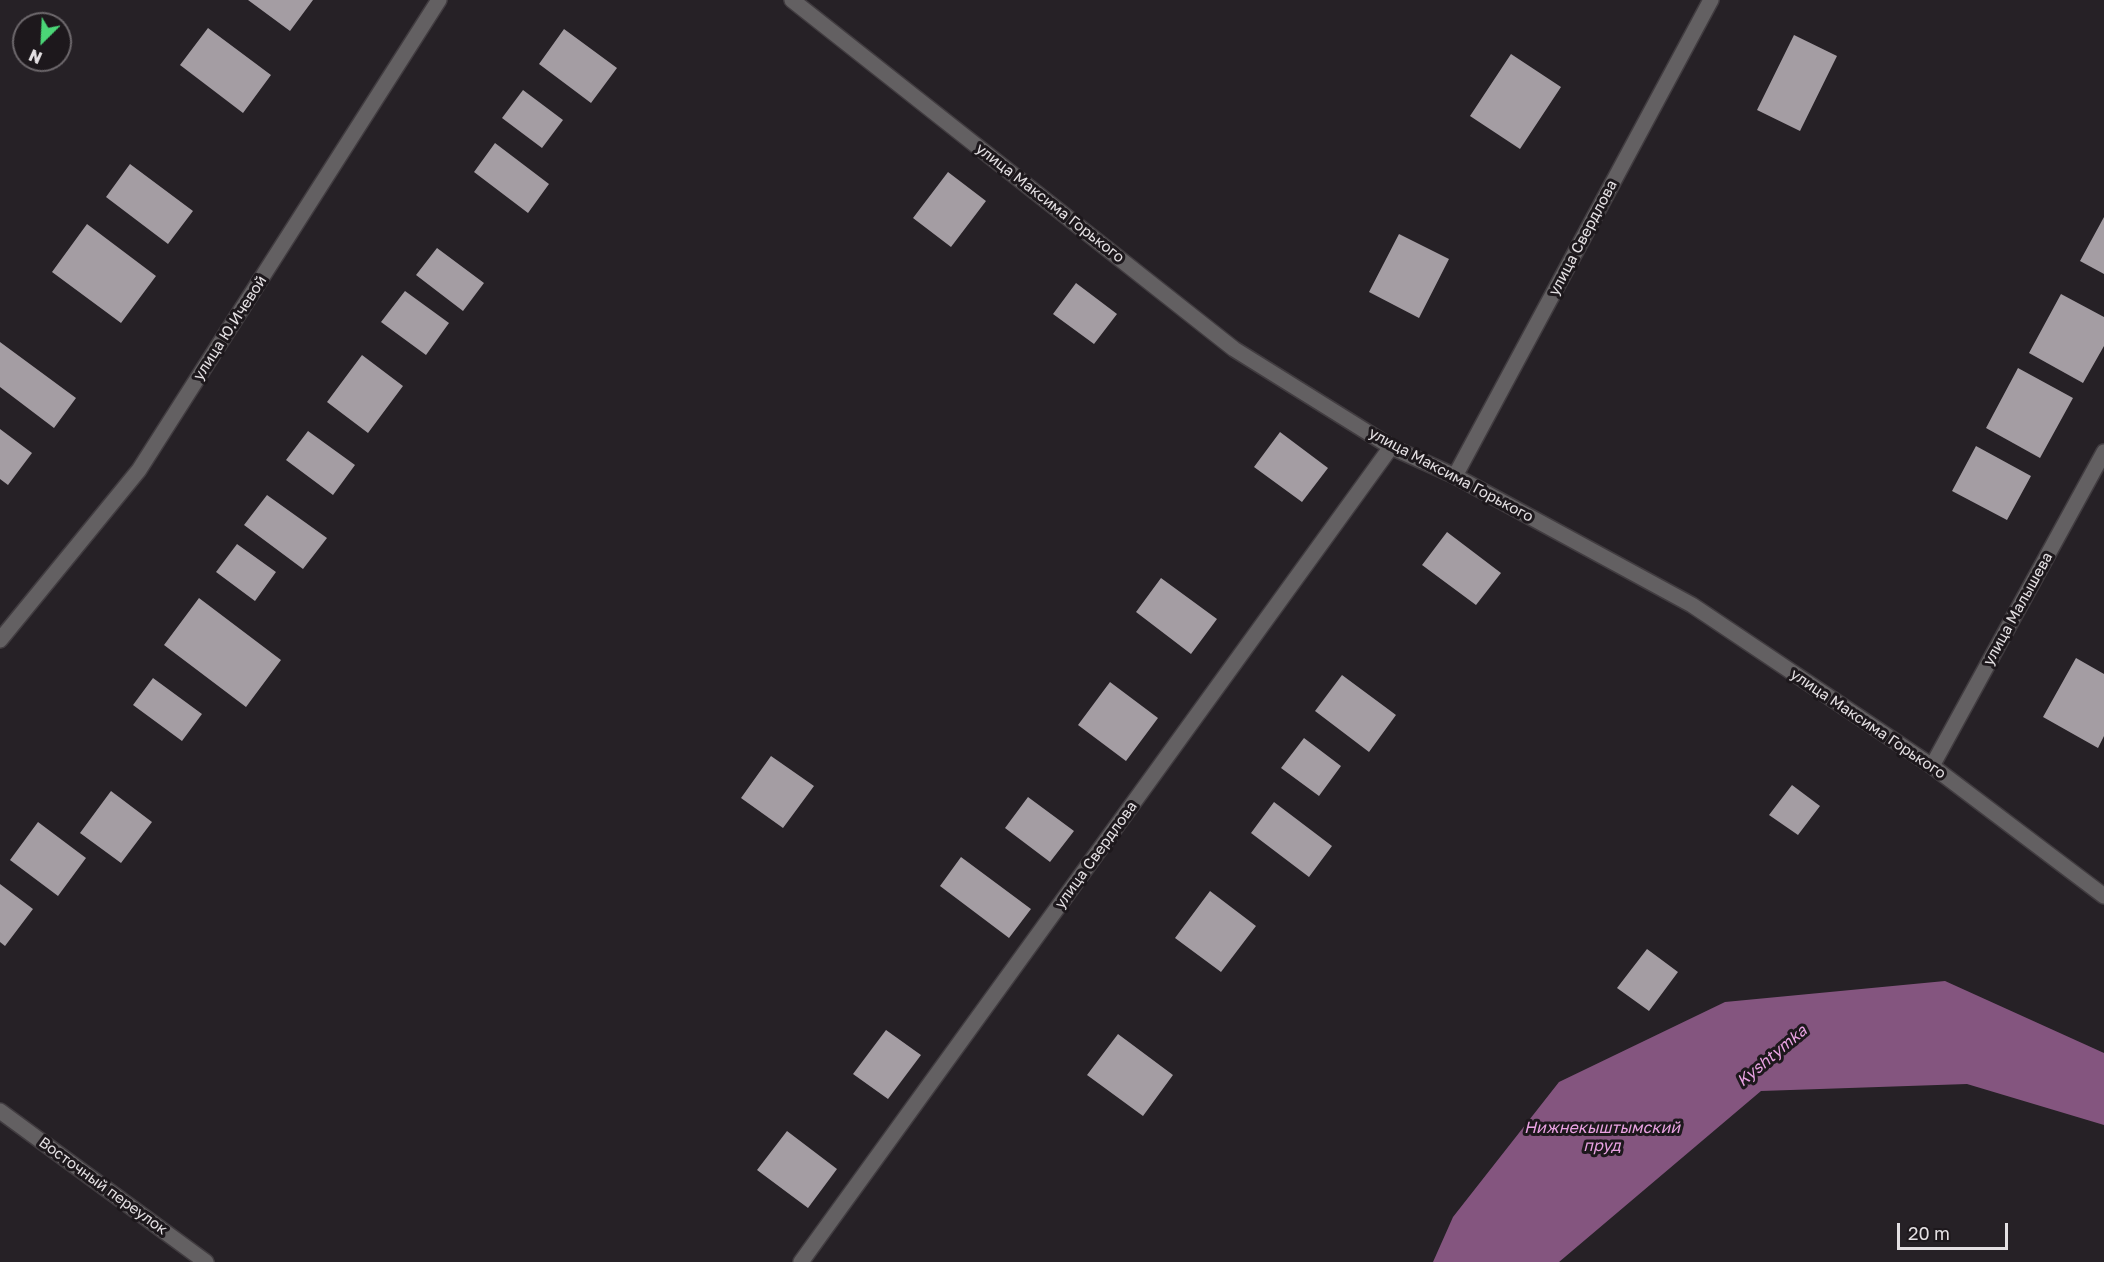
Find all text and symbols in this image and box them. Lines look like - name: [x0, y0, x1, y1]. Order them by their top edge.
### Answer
- north arrow: [12, 12, 72, 72]
- text: N: [26, 45, 45, 68]
- street label: улица Максима Горького: [972, 139, 1128, 267]
- street label: улица Свердлова: [1545, 177, 1621, 299]
- street label: улица Ю.Ичевой: [189, 272, 271, 384]
- street label: улица Максима Горького: [1366, 424, 1536, 526]
- street label: улица Малышева: [1979, 549, 2057, 669]
- street label: улица Максима Горького: [1787, 665, 1949, 783]
- street label: улица Свердлова: [1051, 798, 1141, 912]
- water label: Kyshtymka: [1733, 1021, 1811, 1091]
- water label: Нижнекыштымский пруд: [1524, 1118, 1680, 1156]
- street label: Восточный переулок: [35, 1133, 171, 1239]
- scale bar: [1900, 1211, 2011, 1249]
- text: 20 m: [1908, 1222, 1950, 1244]

